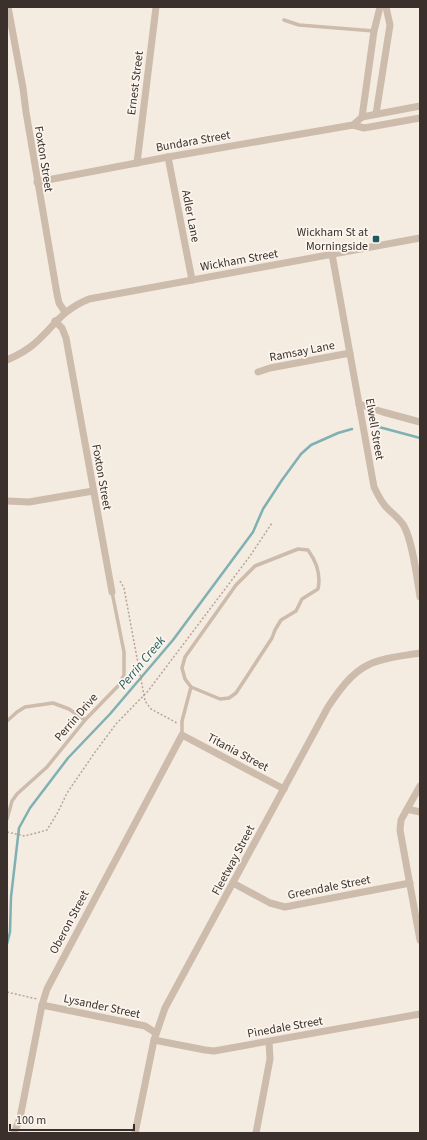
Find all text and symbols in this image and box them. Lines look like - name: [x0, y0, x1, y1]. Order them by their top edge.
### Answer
- street label: Ernest Street: [123, 50, 148, 116]
- street label: Foxton Street: [30, 125, 57, 193]
- street label: Bundara Street: [155, 127, 232, 156]
- street label: Adler Lane: [177, 188, 204, 244]
- place label: Wickham St at Morningside: [297, 224, 368, 255]
- marker: Wickham St at Morningside: [371, 234, 381, 244]
- street label: Wickham Street: [199, 245, 279, 276]
- street label: Ramsay Lane: [268, 337, 336, 366]
- street label: Elwell Street: [361, 397, 388, 461]
- street label: Foxton Street: [87, 443, 116, 511]
- water label: Perrin Creek: [114, 631, 170, 693]
- street label: Perrin Drive: [51, 690, 102, 745]
- street label: Titania Street: [204, 729, 271, 776]
- street label: Fleetway Street: [208, 822, 259, 898]
- street label: Greendale Street: [286, 871, 372, 904]
- street label: Oberon Street: [45, 887, 93, 957]
- street label: Lysander Street: [62, 990, 142, 1023]
- street label: Pinedale Street: [246, 1012, 324, 1043]
- scale bar: [10, 1106, 134, 1132]
- text: 100 m: [16, 1112, 46, 1129]

